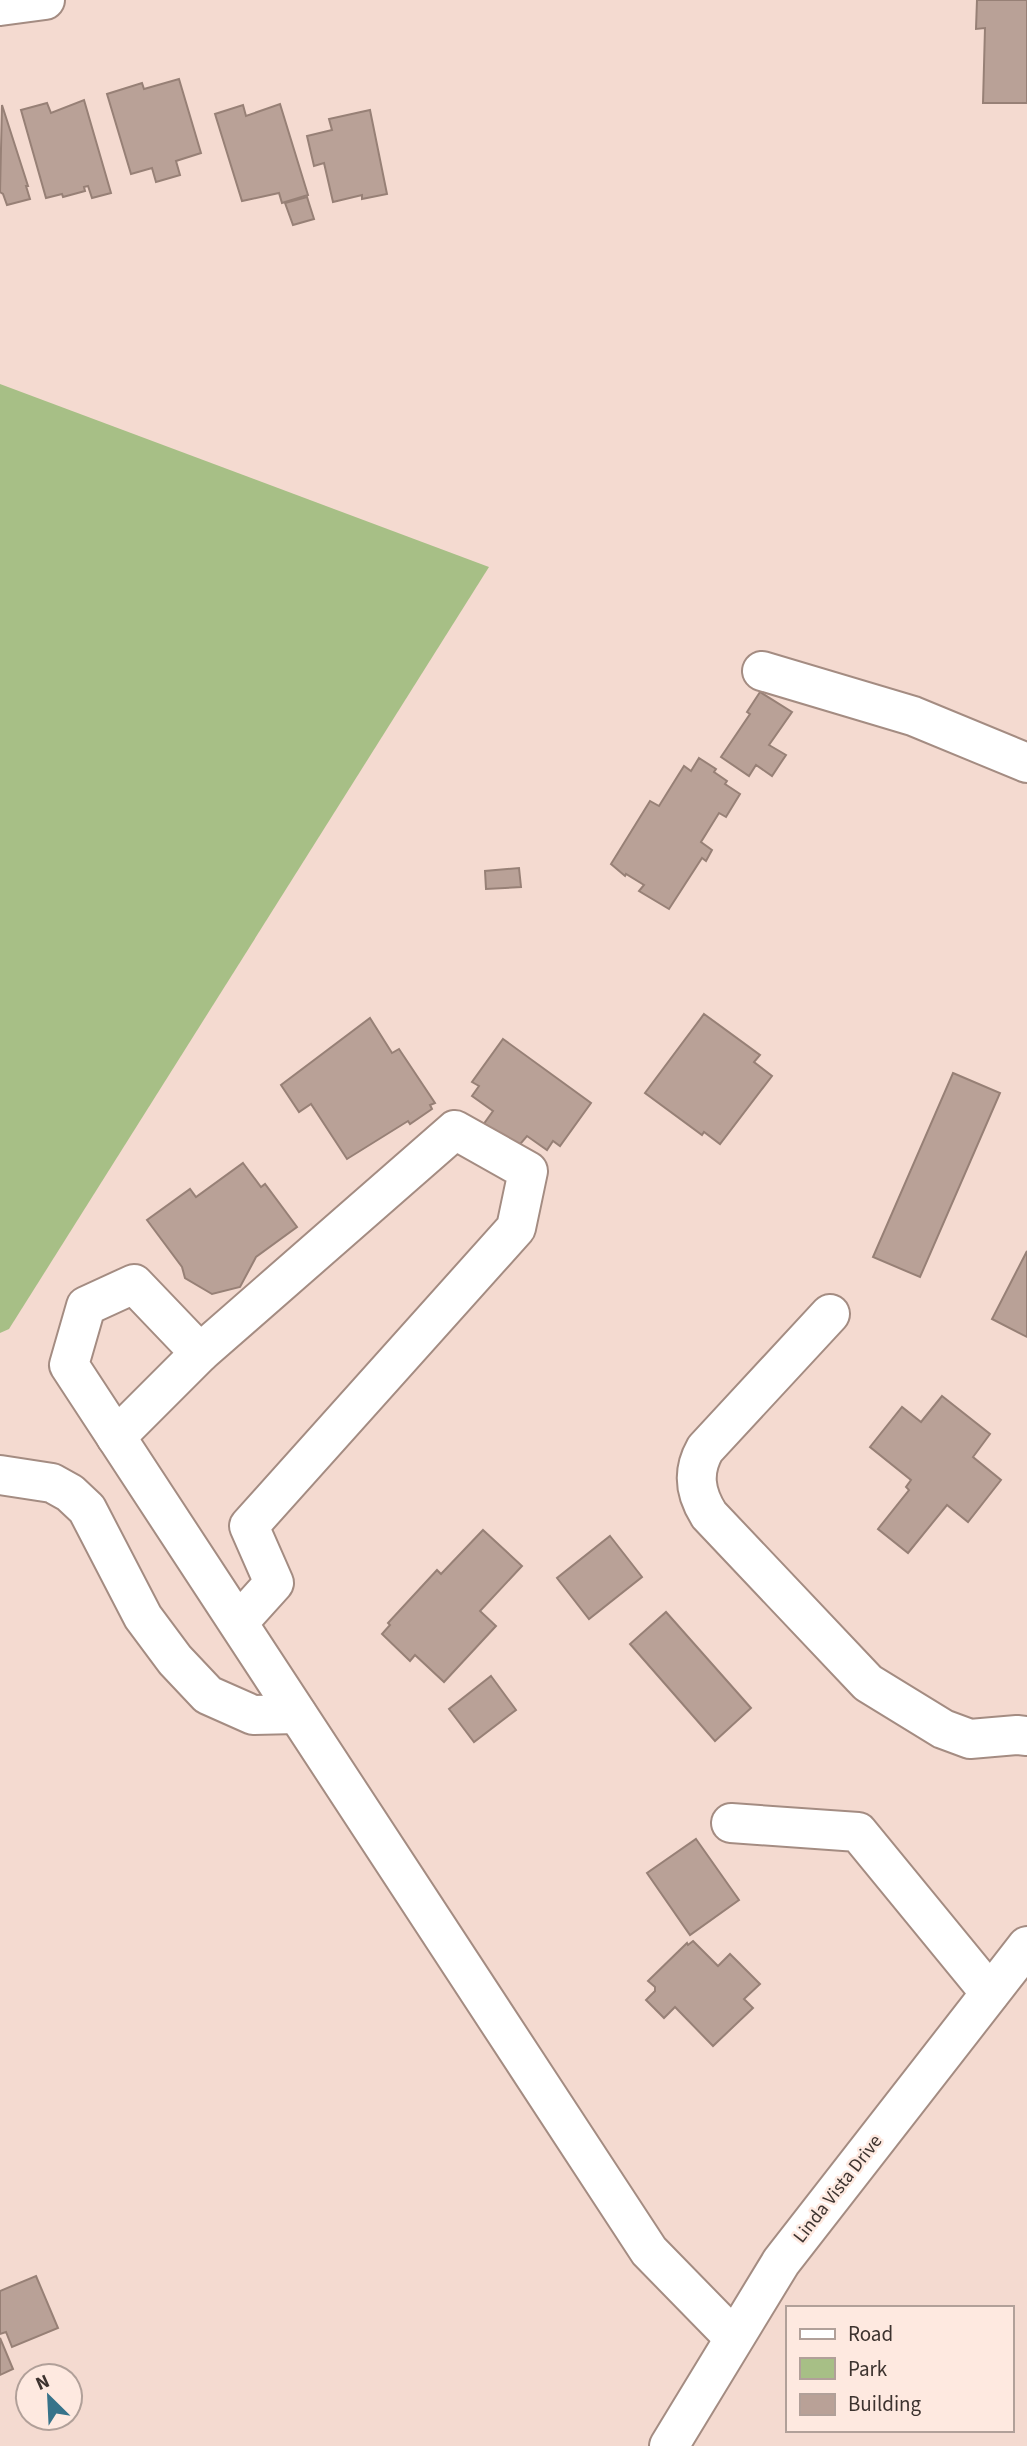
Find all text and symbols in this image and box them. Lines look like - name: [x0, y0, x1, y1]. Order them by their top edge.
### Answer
- street label: Linda Vista Drive: [787, 2129, 889, 2249]
- legend: [786, 2306, 1013, 2432]
- text: Road: [848, 2319, 893, 2349]
- text: Park: [848, 2354, 888, 2384]
- north arrow: [14, 2362, 84, 2432]
- text: N: [31, 2368, 54, 2398]
- text: Building: [848, 2389, 922, 2419]

